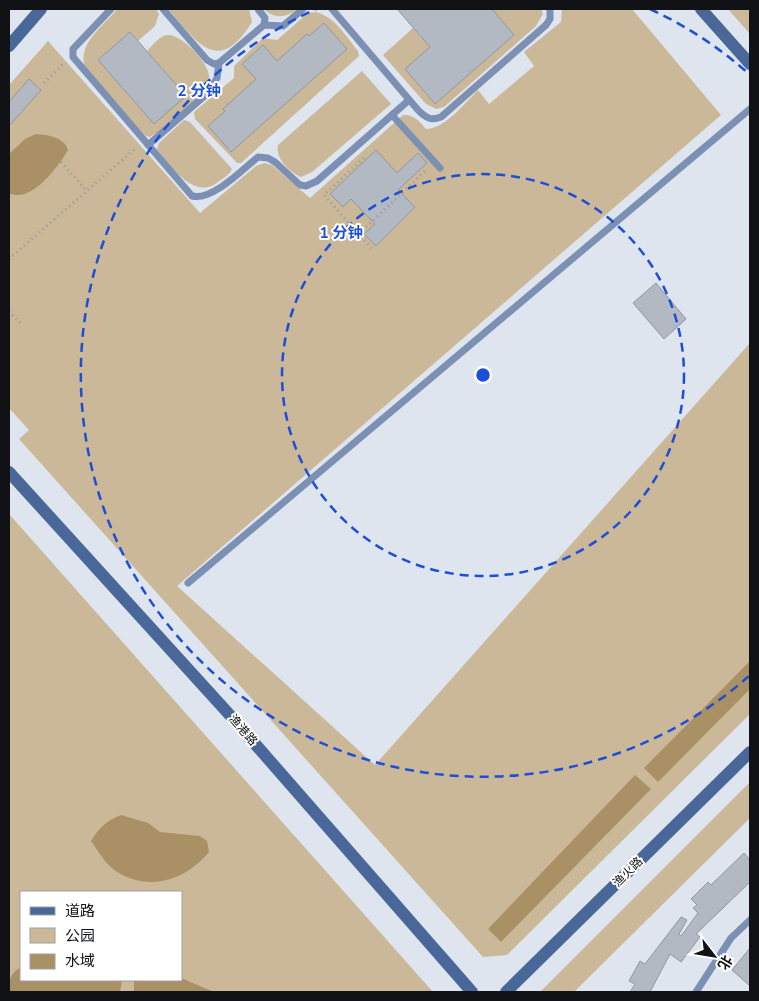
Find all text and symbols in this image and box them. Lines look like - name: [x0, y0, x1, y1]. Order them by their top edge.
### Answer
- text: 2 分钟: [177, 81, 221, 101]
- text: 1 分钟: [319, 223, 363, 243]
- centre of rings: [474, 366, 492, 384]
- street label: 渔港路: [225, 711, 261, 749]
- street label: 渔火路: [610, 854, 646, 890]
- legend: [20, 891, 182, 981]
- text: 道路: [65, 901, 95, 921]
- text: 公园: [65, 926, 95, 946]
- north arrow: [689, 931, 739, 981]
- text: 水域: [65, 951, 95, 971]
- text: 北: [713, 952, 736, 973]

